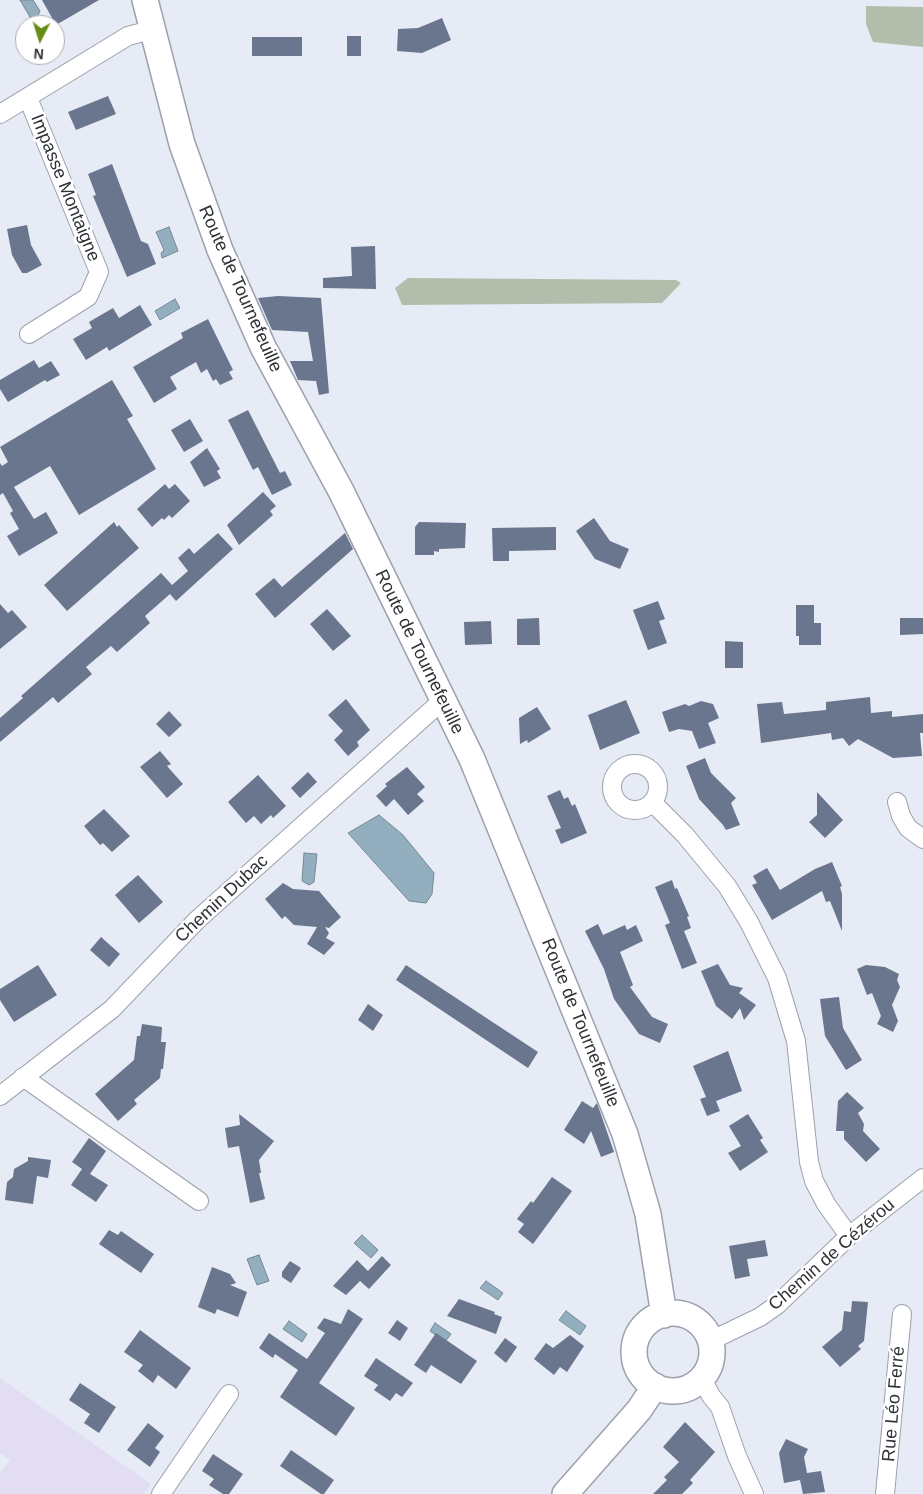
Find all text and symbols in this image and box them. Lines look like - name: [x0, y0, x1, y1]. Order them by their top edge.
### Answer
- north arrow: [15, 15, 65, 65]
- text: N: [33, 46, 45, 62]
- street label: Impasse Montaigne: [26, 111, 104, 265]
- street label: Route de Tournefeuille: [194, 202, 286, 376]
- street label: Route de Tournefeuille: [370, 566, 468, 738]
- street label: Chemin Dubac: [171, 851, 273, 947]
- street label: Route de Tournefeuille: [536, 935, 624, 1111]
- street label: Chemin de Cézérou: [765, 1194, 899, 1316]
- street label: Rue Léo Ferré: [878, 1345, 910, 1463]

